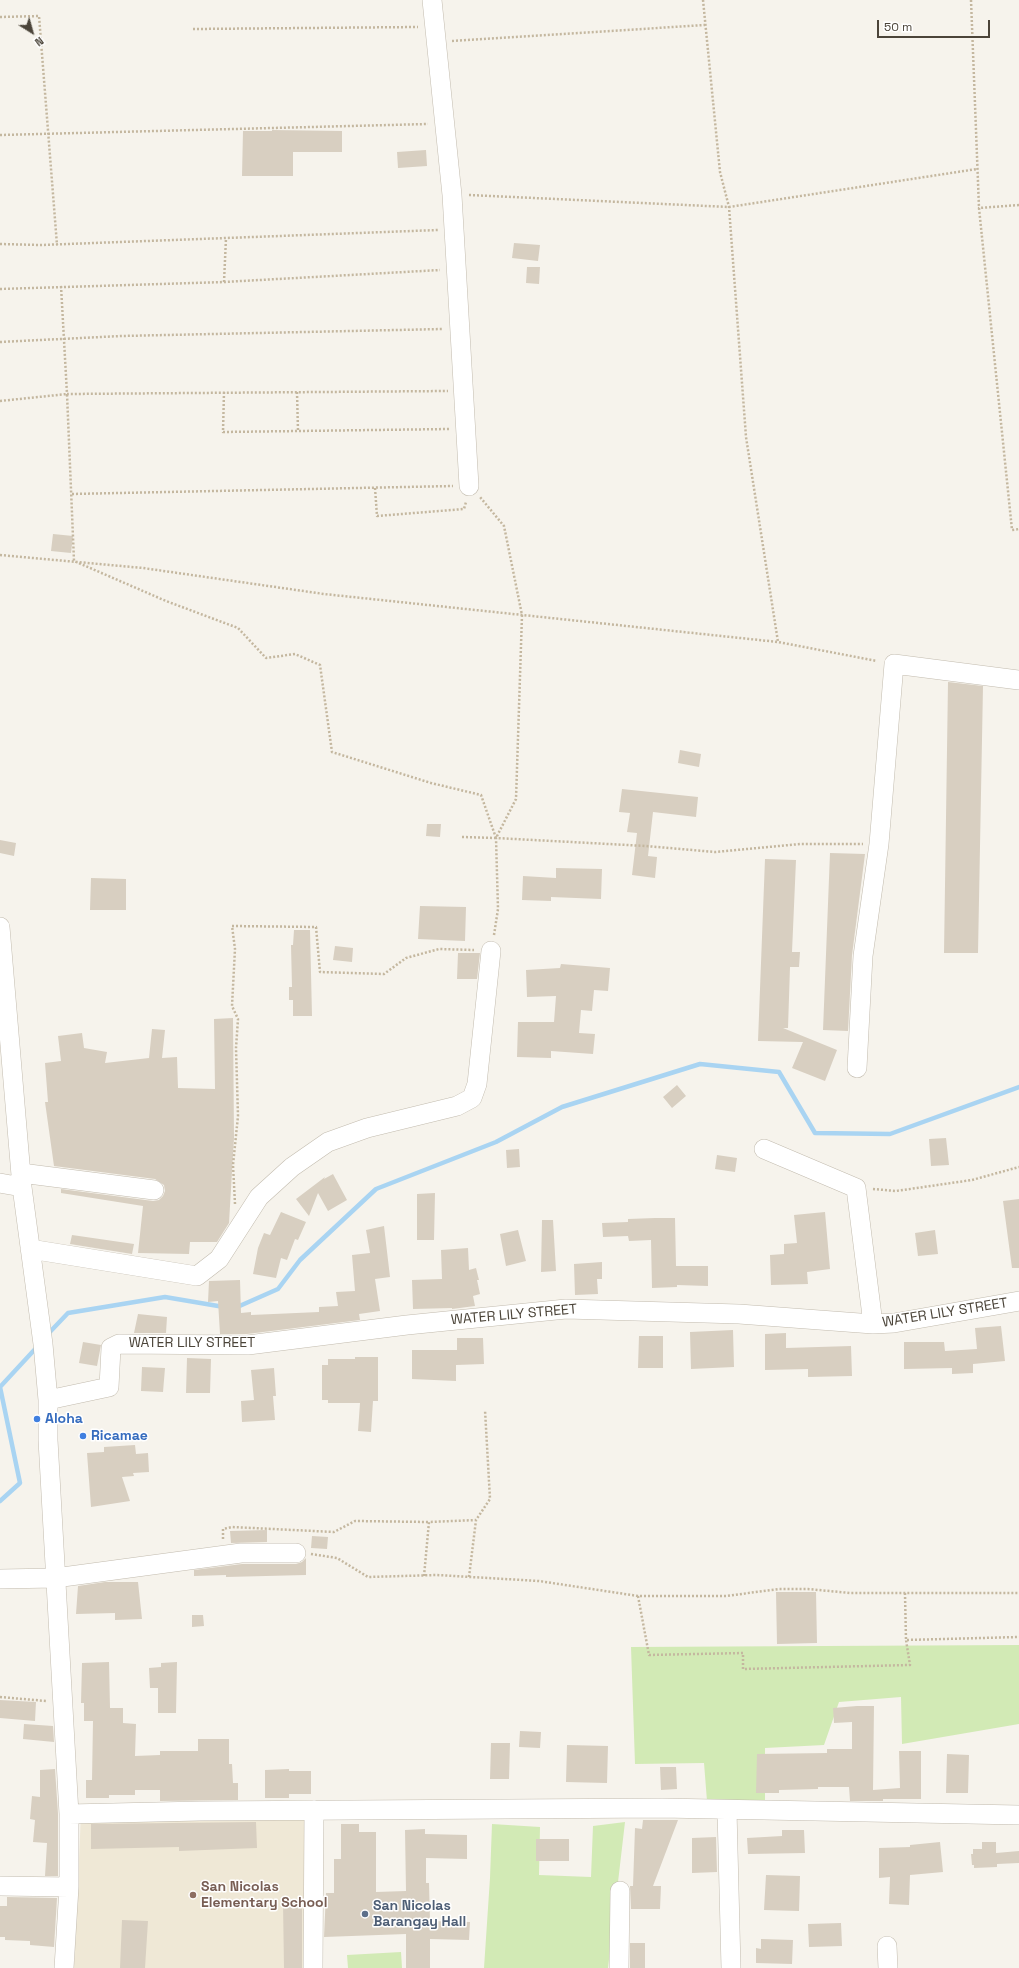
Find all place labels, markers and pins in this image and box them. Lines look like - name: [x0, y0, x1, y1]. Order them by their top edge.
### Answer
- place label: Aloha: [45, 1411, 83, 1427]
- marker: Aloha: [32, 1414, 42, 1424]
- place label: Ricamae: [91, 1428, 148, 1444]
- marker: Ricamae: [78, 1431, 88, 1441]
- place label: San Nicolas Elementary School: [201, 1879, 327, 1912]
- marker: San Nicolas Elementary School: [188, 1890, 198, 1900]
- place label: San Nicolas Barangay Hall: [373, 1898, 466, 1930]
- marker: San Nicolas Barangay Hall: [360, 1909, 370, 1919]

